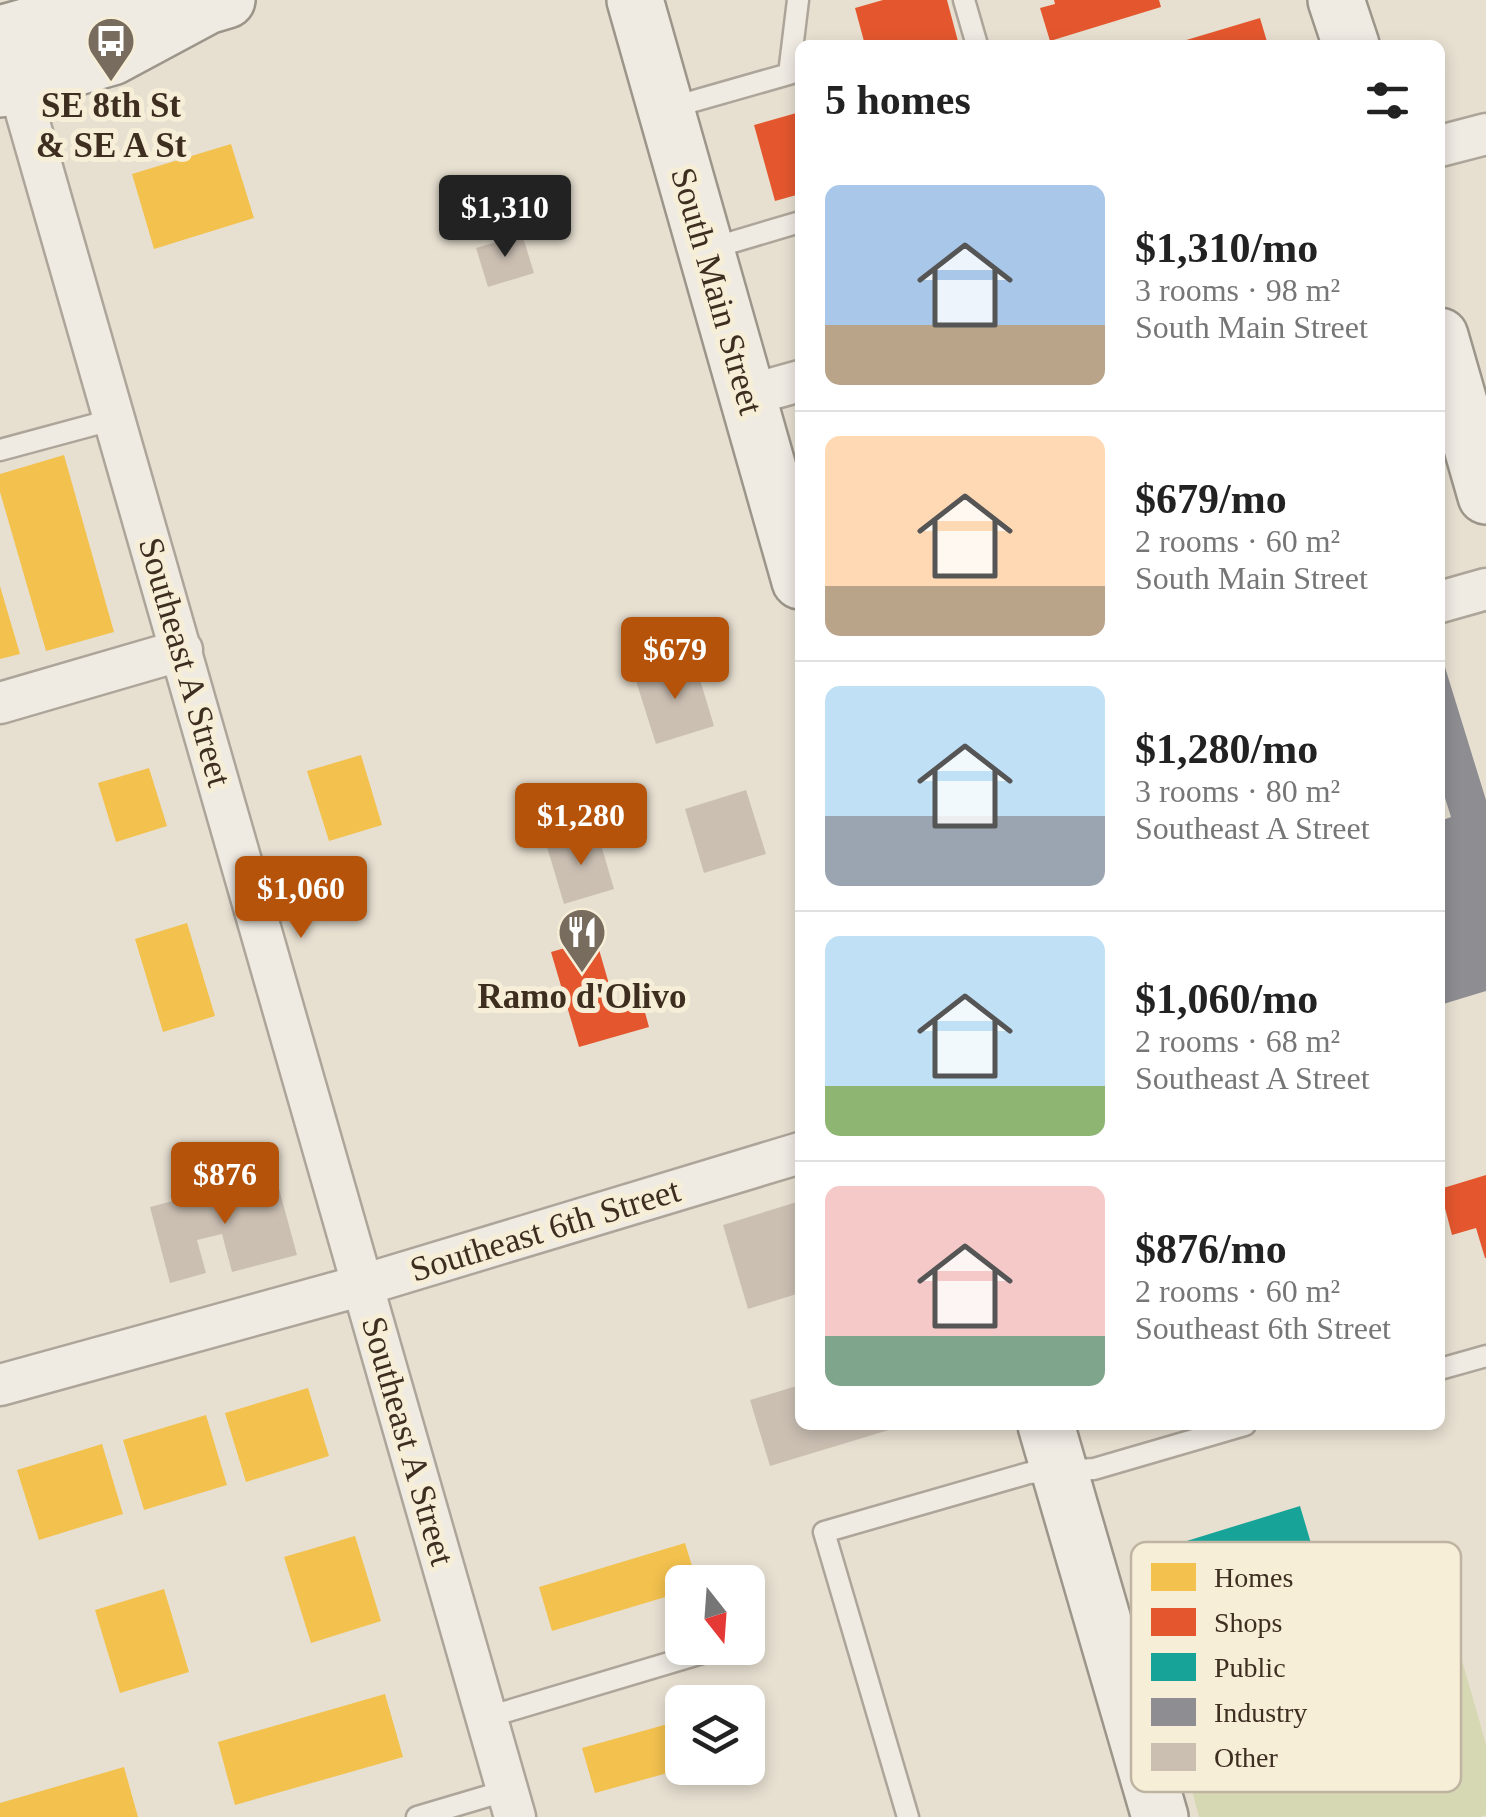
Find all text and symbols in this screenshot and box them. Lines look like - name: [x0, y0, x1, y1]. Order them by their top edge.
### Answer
- bus stop icon: SE 8th St & SE A St: [85, 15, 137, 83]
- icon: filters: [1360, 73, 1415, 128]
- text: 5 homes: [825, 77, 971, 123]
- place label: SE 8th St & SE A St: [36, 86, 187, 165]
- street label: South Main Street: [663, 163, 771, 419]
- pin: $1,310: [424, 175, 586, 260]
- text: $1,310: [461, 189, 549, 225]
- icon: home: [905, 225, 1025, 345]
- text: $1,310/mo: [1135, 225, 1318, 271]
- text: 3 rooms · 98 m²: [1135, 272, 1340, 308]
- text: South Main Street: [1135, 309, 1368, 345]
- icon: home: [905, 476, 1025, 596]
- text: $679/mo: [1135, 476, 1287, 522]
- text: 2 rooms · 60 m²: [1135, 523, 1340, 559]
- street label: Southeast A Street: [131, 533, 239, 791]
- text: South Main Street: [1135, 560, 1368, 596]
- pin: $679: [616, 617, 734, 702]
- text: $679: [643, 631, 707, 667]
- icon: home: [905, 726, 1025, 846]
- text: $1,280/mo: [1135, 726, 1318, 772]
- text: 3 rooms · 80 m²: [1135, 773, 1340, 809]
- pin: $1,280: [500, 783, 662, 868]
- text: $1,280: [537, 797, 625, 833]
- text: Southeast A Street: [1135, 810, 1370, 846]
- pin: $1,060: [220, 856, 382, 941]
- text: $1,060: [257, 870, 345, 906]
- restaurant icon: Ramo d'Olivo: [556, 906, 608, 974]
- icon: home: [905, 976, 1025, 1096]
- text: $1,060/mo: [1135, 976, 1318, 1022]
- place label: Ramo d'Olivo: [477, 977, 687, 1016]
- text: 2 rooms · 68 m²: [1135, 1023, 1340, 1059]
- text: Southeast A Street: [1135, 1060, 1370, 1096]
- pin: $876: [166, 1142, 284, 1227]
- text: $876: [193, 1156, 257, 1192]
- street label: Southeast 6th Street: [405, 1170, 685, 1290]
- icon: home: [905, 1226, 1025, 1346]
- text: $876/mo: [1135, 1226, 1287, 1272]
- text: 2 rooms · 60 m²: [1135, 1273, 1340, 1309]
- text: Southeast 6th Street: [1135, 1310, 1391, 1346]
- street label: Southeast A Street: [354, 1312, 462, 1570]
- legend: [1131, 1542, 1461, 1792]
- text: Homes: [1214, 1562, 1293, 1593]
- north arrow: [665, 1565, 765, 1665]
- map controls: [665, 1565, 765, 1785]
- text: Shops: [1214, 1607, 1282, 1638]
- text: Public: [1214, 1652, 1286, 1683]
- button: layers: [665, 1685, 765, 1785]
- text: Industry: [1214, 1697, 1307, 1728]
- text: Other: [1214, 1742, 1278, 1773]

